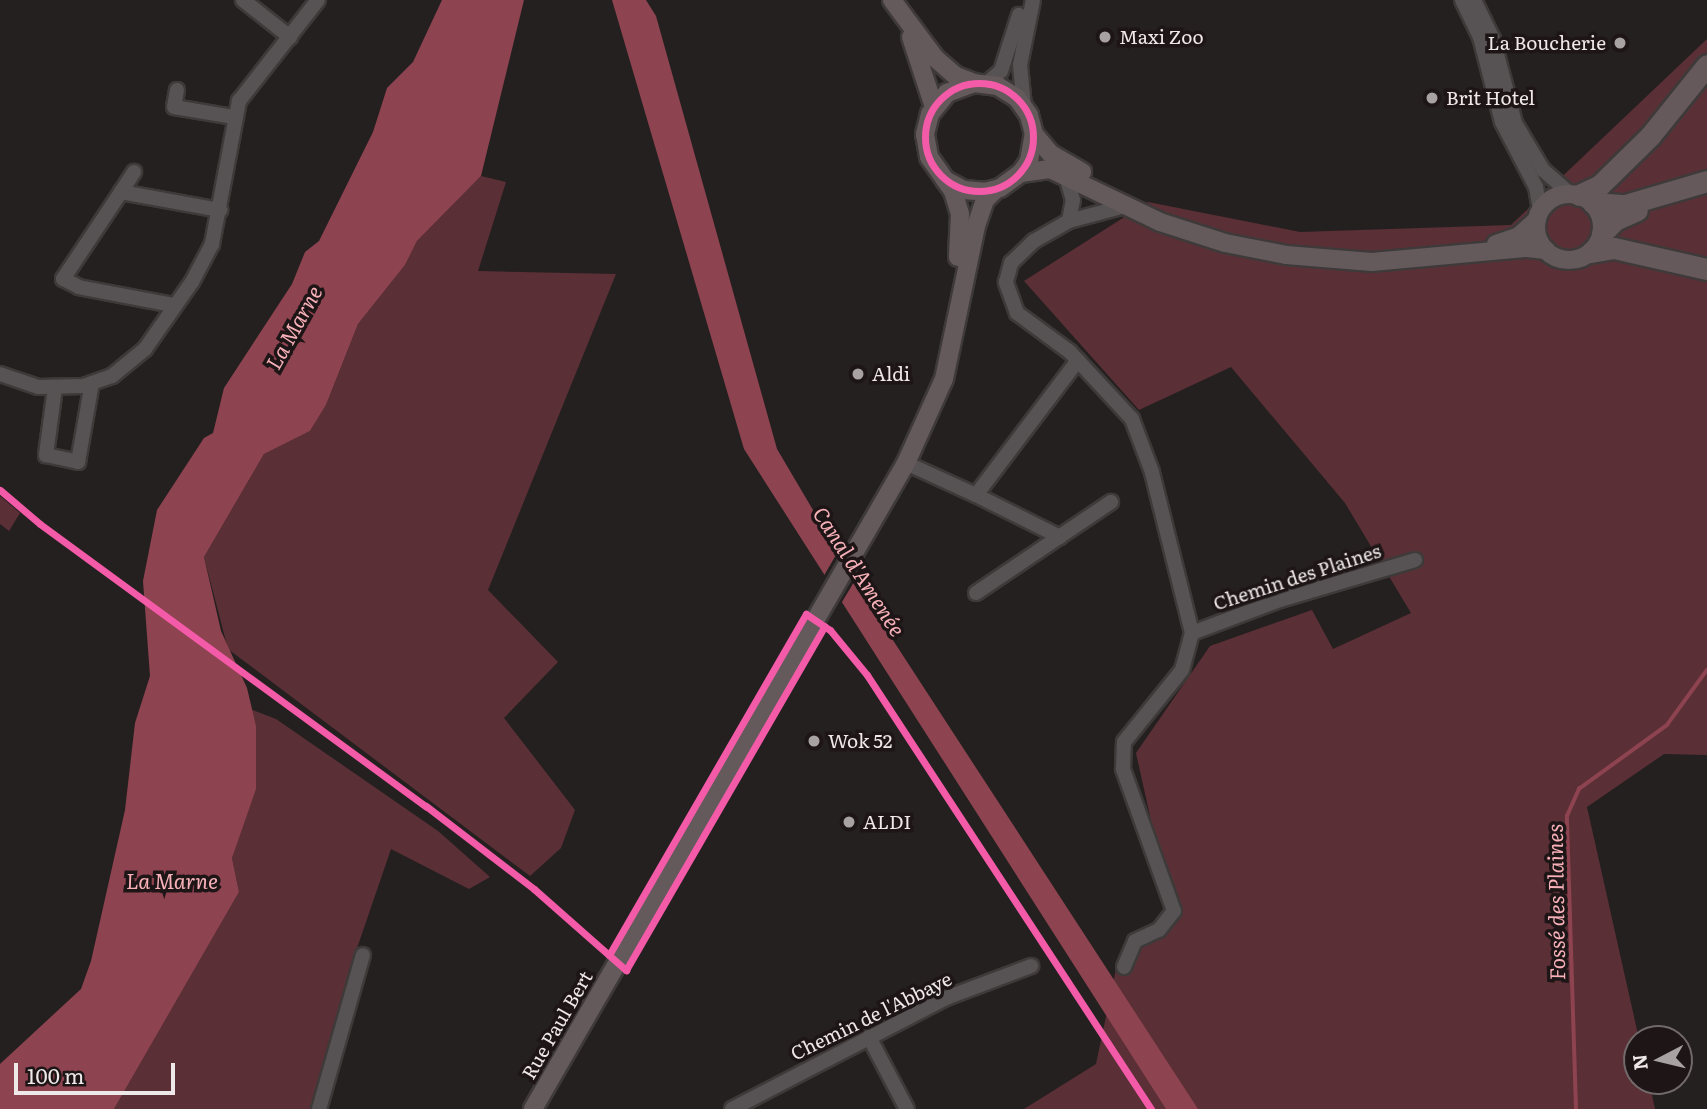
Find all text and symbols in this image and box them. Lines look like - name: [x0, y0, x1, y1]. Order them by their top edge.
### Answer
- place label: Maxi Zoo: [1119, 26, 1204, 48]
- marker: Maxi Zoo: [1097, 29, 1113, 45]
- place label: La Boucherie: [1488, 32, 1606, 54]
- marker: La Boucherie: [1612, 35, 1628, 51]
- place label: Brit Hotel: [1446, 87, 1535, 109]
- marker: Brit Hotel: [1424, 90, 1440, 106]
- water label: La Marne: [260, 281, 326, 373]
- place label: Aldi: [872, 363, 910, 385]
- marker: Aldi: [850, 366, 866, 382]
- water label: Canal d'Amenée: [809, 502, 911, 640]
- street label: Chemin des Plaines: [1210, 539, 1384, 615]
- place label: Wok 52: [828, 730, 892, 752]
- marker: Wok 52: [806, 733, 822, 749]
- place label: ALDI: [863, 811, 911, 833]
- marker: ALDI: [841, 814, 857, 830]
- water label: Fossé des Plaines: [1541, 823, 1569, 981]
- water label: La Marne: [126, 867, 218, 893]
- street label: Rue Paul Bert: [517, 967, 597, 1083]
- street label: Chemin de l'Abbaye: [787, 967, 955, 1065]
- north arrow: [1623, 1025, 1693, 1095]
- scale bar: [18, 1050, 178, 1094]
- text: N: [1624, 1053, 1654, 1072]
- text: 100 m: [27, 1059, 84, 1090]

